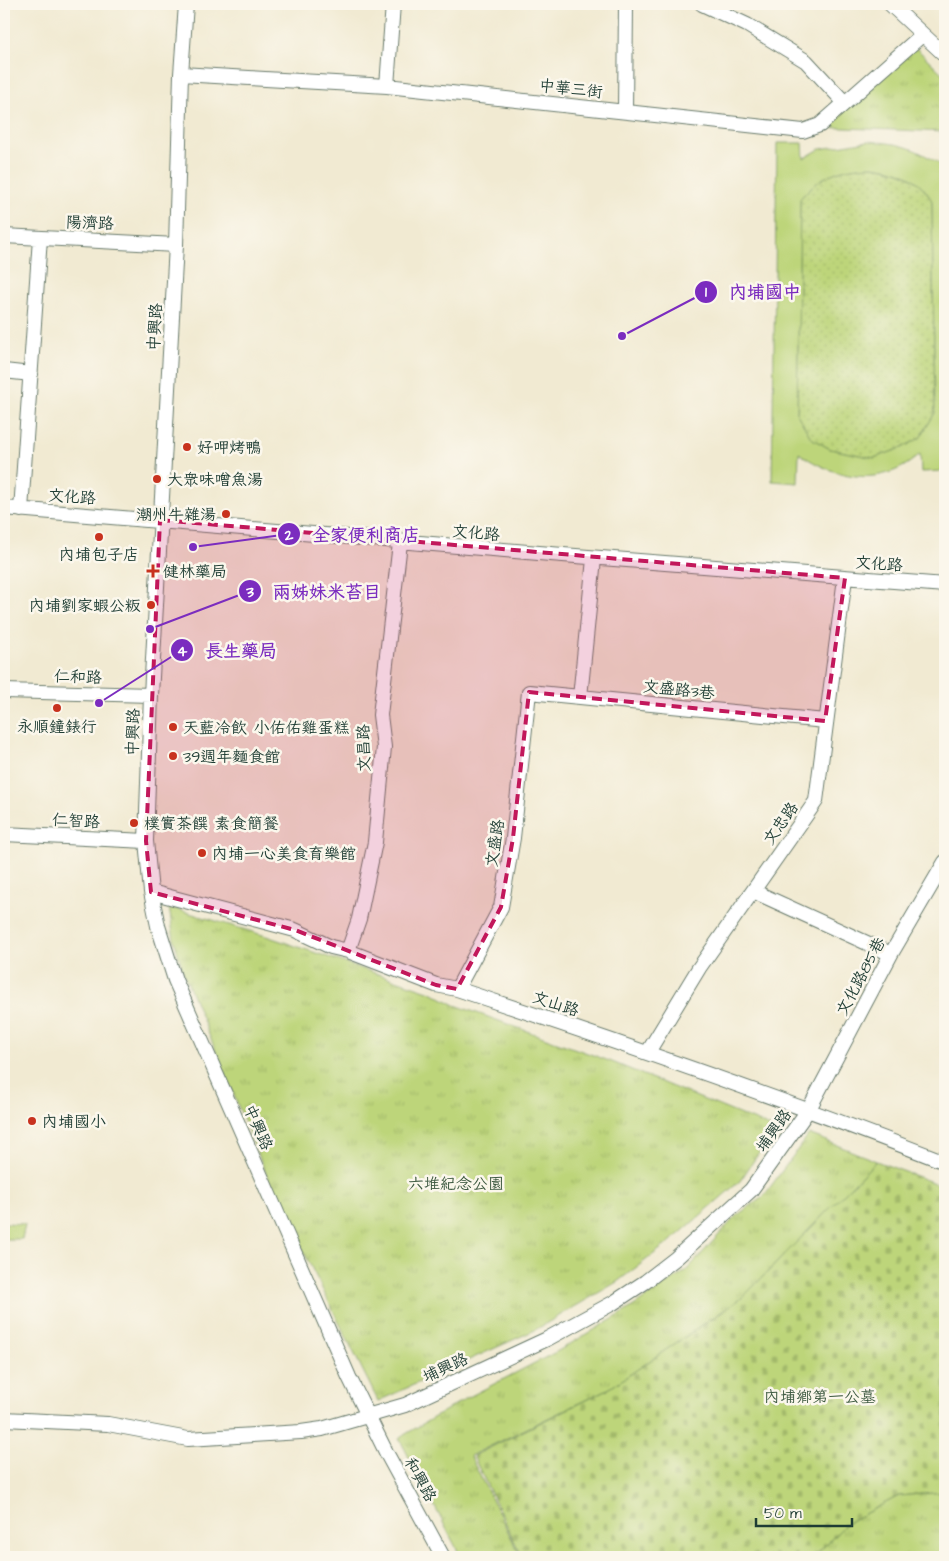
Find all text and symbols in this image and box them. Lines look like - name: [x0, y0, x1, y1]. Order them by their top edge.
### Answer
- street label: 中華三街: [538, 75, 604, 103]
- street label: 陽濟路: [66, 211, 114, 235]
- callout: 內埔國中: [694, 275, 811, 308]
- text: 內埔國中: [729, 280, 801, 305]
- text: 1: [705, 282, 707, 303]
- street label: 中興路: [143, 303, 167, 352]
- place label: 好呷烤鴨: [197, 437, 261, 459]
- marker: 好呷烤鴨: [181, 441, 193, 453]
- place label: 大衆味噌魚湯: [167, 469, 263, 491]
- marker: 大衆味噌魚湯: [151, 473, 163, 485]
- street label: 文化路: [47, 484, 97, 510]
- place label: 潮州牛雜湯: [136, 504, 216, 526]
- marker: 潮州牛雜湯: [220, 508, 232, 520]
- callout: 全家便利商店: [277, 518, 430, 551]
- street label: 文化路: [451, 520, 501, 546]
- text: 全家便利商店: [312, 523, 420, 548]
- text: 2: [284, 525, 294, 546]
- marker: 內埔包子店: [93, 531, 105, 543]
- place label: 內埔包子店: [59, 544, 139, 566]
- street label: 文化路: [854, 551, 904, 577]
- place label: 健林藥局: [163, 561, 227, 583]
- marker: 健林藥局: [147, 565, 159, 577]
- callout: 兩姊妹米苔目: [238, 575, 391, 608]
- text: 兩姊妹米苔目: [273, 580, 381, 605]
- text: 3: [245, 582, 254, 603]
- place label: 內埔劉家蝦公粄: [29, 595, 141, 617]
- marker: 內埔劉家蝦公粄: [145, 599, 157, 611]
- callout: 長生藥局: [170, 634, 287, 667]
- text: 長生藥局: [205, 639, 277, 664]
- text: 4: [177, 641, 188, 662]
- street label: 仁和路: [54, 665, 102, 689]
- street label: 文盛路3巷: [642, 675, 716, 705]
- marker: 永順鐘錶行: [51, 702, 63, 714]
- street label: 中興路: [121, 708, 145, 756]
- place label: 永順鐘錶行: [17, 716, 97, 738]
- place label: 天藍冷飲 小佑佑雞蛋糕: [183, 717, 349, 739]
- marker: 天藍冷飲 小佑佑雞蛋糕: [167, 721, 179, 733]
- street label: 文昌路: [353, 724, 375, 772]
- place label: 39週年麵食館: [183, 746, 280, 768]
- marker: 39週年麵食館: [167, 750, 179, 762]
- street label: 文忠路: [758, 798, 804, 850]
- street label: 仁智路: [51, 809, 100, 833]
- place label: 樸實茶饌 素食簡餐: [144, 813, 278, 835]
- marker: 樸實茶饌 素食簡餐: [128, 817, 140, 829]
- street label: 文盛路: [480, 818, 510, 869]
- place label: 內埔一心美食育樂館: [212, 843, 356, 865]
- marker: 內埔一心美食育樂館: [196, 847, 208, 859]
- street label: 文化路85巷: [831, 933, 891, 1019]
- street label: 文山路: [529, 986, 582, 1022]
- street label: 中興路: [238, 1101, 278, 1154]
- street label: 埔興路: [751, 1105, 797, 1156]
- place label: 內埔國小: [42, 1111, 106, 1133]
- marker: 內埔國小: [26, 1115, 38, 1127]
- park label: 六堆紀念公園: [408, 1173, 504, 1195]
- street label: 埔興路: [419, 1348, 472, 1388]
- park label: 內埔鄉第一公墓: [764, 1386, 876, 1408]
- street label: 和興路: [399, 1453, 441, 1506]
- scale bar: [756, 1496, 853, 1528]
- text: 50 m: [764, 1503, 802, 1524]

